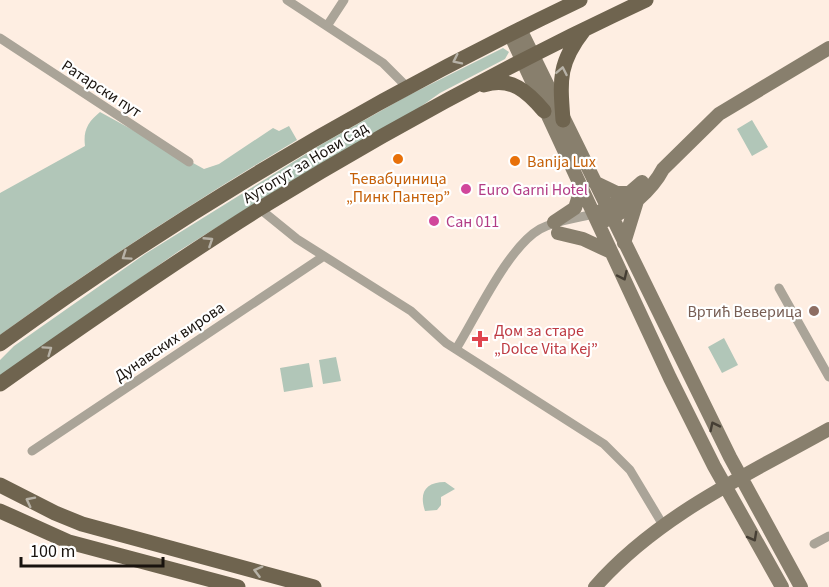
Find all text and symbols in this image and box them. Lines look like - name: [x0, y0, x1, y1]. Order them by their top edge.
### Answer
- one-way arrow: [453, 53, 464, 64]
- street label: Ратарски пут: [57, 55, 146, 123]
- one-way arrow: [555, 66, 568, 76]
- street label: Аутопут за Нови Сад: [239, 116, 373, 209]
- place label: Banija Lux: [527, 151, 596, 173]
- marker: Ћевабџиница „Пинк Пантер”: [391, 152, 405, 166]
- marker: Banija Lux: [508, 154, 522, 168]
- place label: Ћевабџиница „Пинк Пантер”: [346, 168, 450, 208]
- place label: Euro Garni Hotel: [478, 179, 588, 201]
- marker: Euro Garni Hotel: [459, 182, 473, 196]
- place label: Сан 011: [446, 211, 499, 233]
- marker: Сан 011: [427, 214, 441, 228]
- one-way arrow: [202, 237, 213, 248]
- one-way arrow: [121, 249, 132, 260]
- one-way arrow: [615, 270, 627, 281]
- street label: Дунавских вирова: [110, 297, 229, 387]
- place label: Вртић Веверица: [687, 301, 802, 323]
- marker: Вртић Веверица: [807, 304, 821, 318]
- place label: Дом за старе „Dolce Vita Kej”: [494, 320, 598, 360]
- marker: Дом за старе „Dolce Vita Kej”: [471, 330, 489, 348]
- one-way arrow: [41, 346, 52, 357]
- one-way arrow: [710, 421, 721, 432]
- one-way arrow: [25, 497, 36, 508]
- scale bar: [21, 530, 164, 568]
- one-way arrow: [746, 530, 758, 541]
- text: 100 m: [30, 539, 75, 564]
- one-way arrow: [253, 566, 263, 579]

